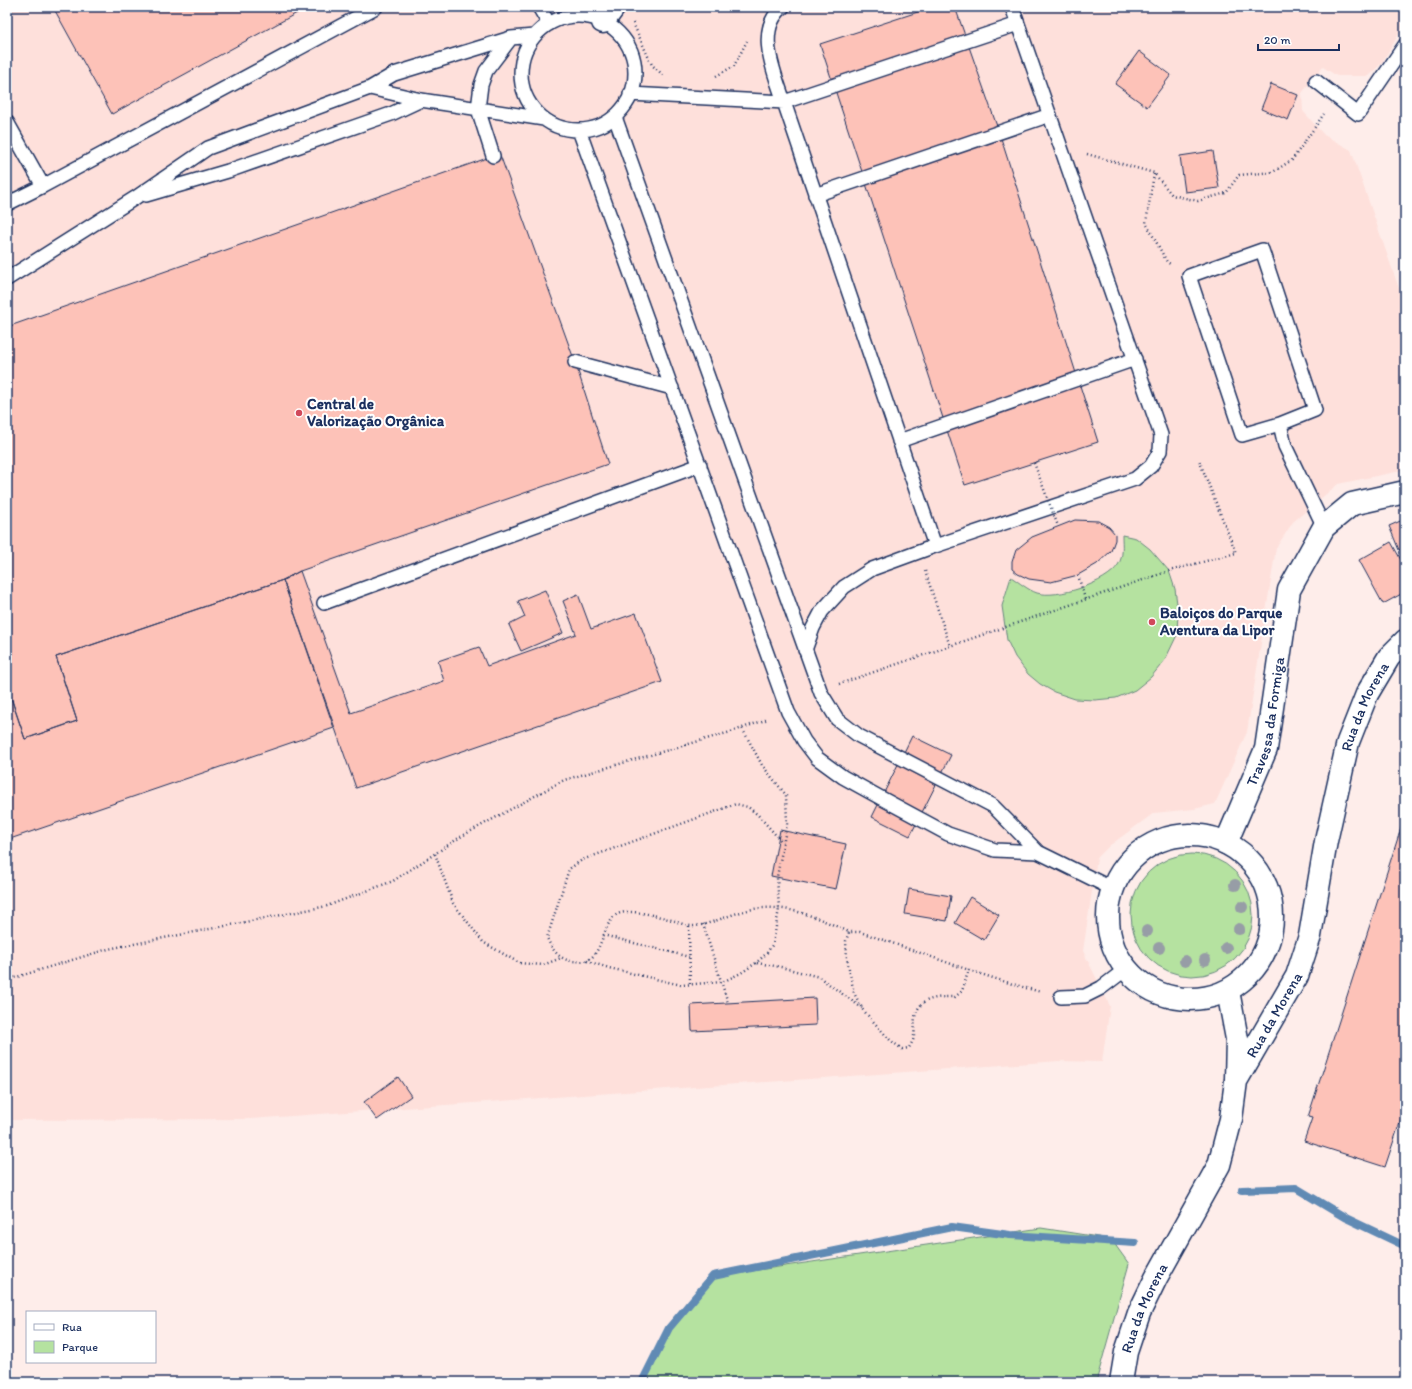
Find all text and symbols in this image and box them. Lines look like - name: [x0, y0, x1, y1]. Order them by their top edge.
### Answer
- scale bar: [1258, 26, 1339, 52]
- text: 20 m: [1264, 33, 1291, 47]
- place label: Central de Valorização Orgânica: [307, 395, 445, 431]
- marker: Central de Valorização Orgânica: [294, 408, 304, 418]
- place label: Baloiços do Parque Aventura da Lipor: [1159, 604, 1283, 640]
- marker: Baloiços do Parque Aventura da Lipor: [1147, 617, 1157, 627]
- street label: Travessa da Formiga: [1242, 655, 1288, 789]
- street label: Rua da Morena: [1337, 659, 1393, 753]
- street label: Rua da Morena: [1242, 969, 1306, 1061]
- street label: Rua da Morena: [1117, 1260, 1172, 1355]
- legend: [26, 1311, 156, 1363]
- text: Rua: [62, 1320, 82, 1334]
- text: Parque: [62, 1340, 98, 1354]

